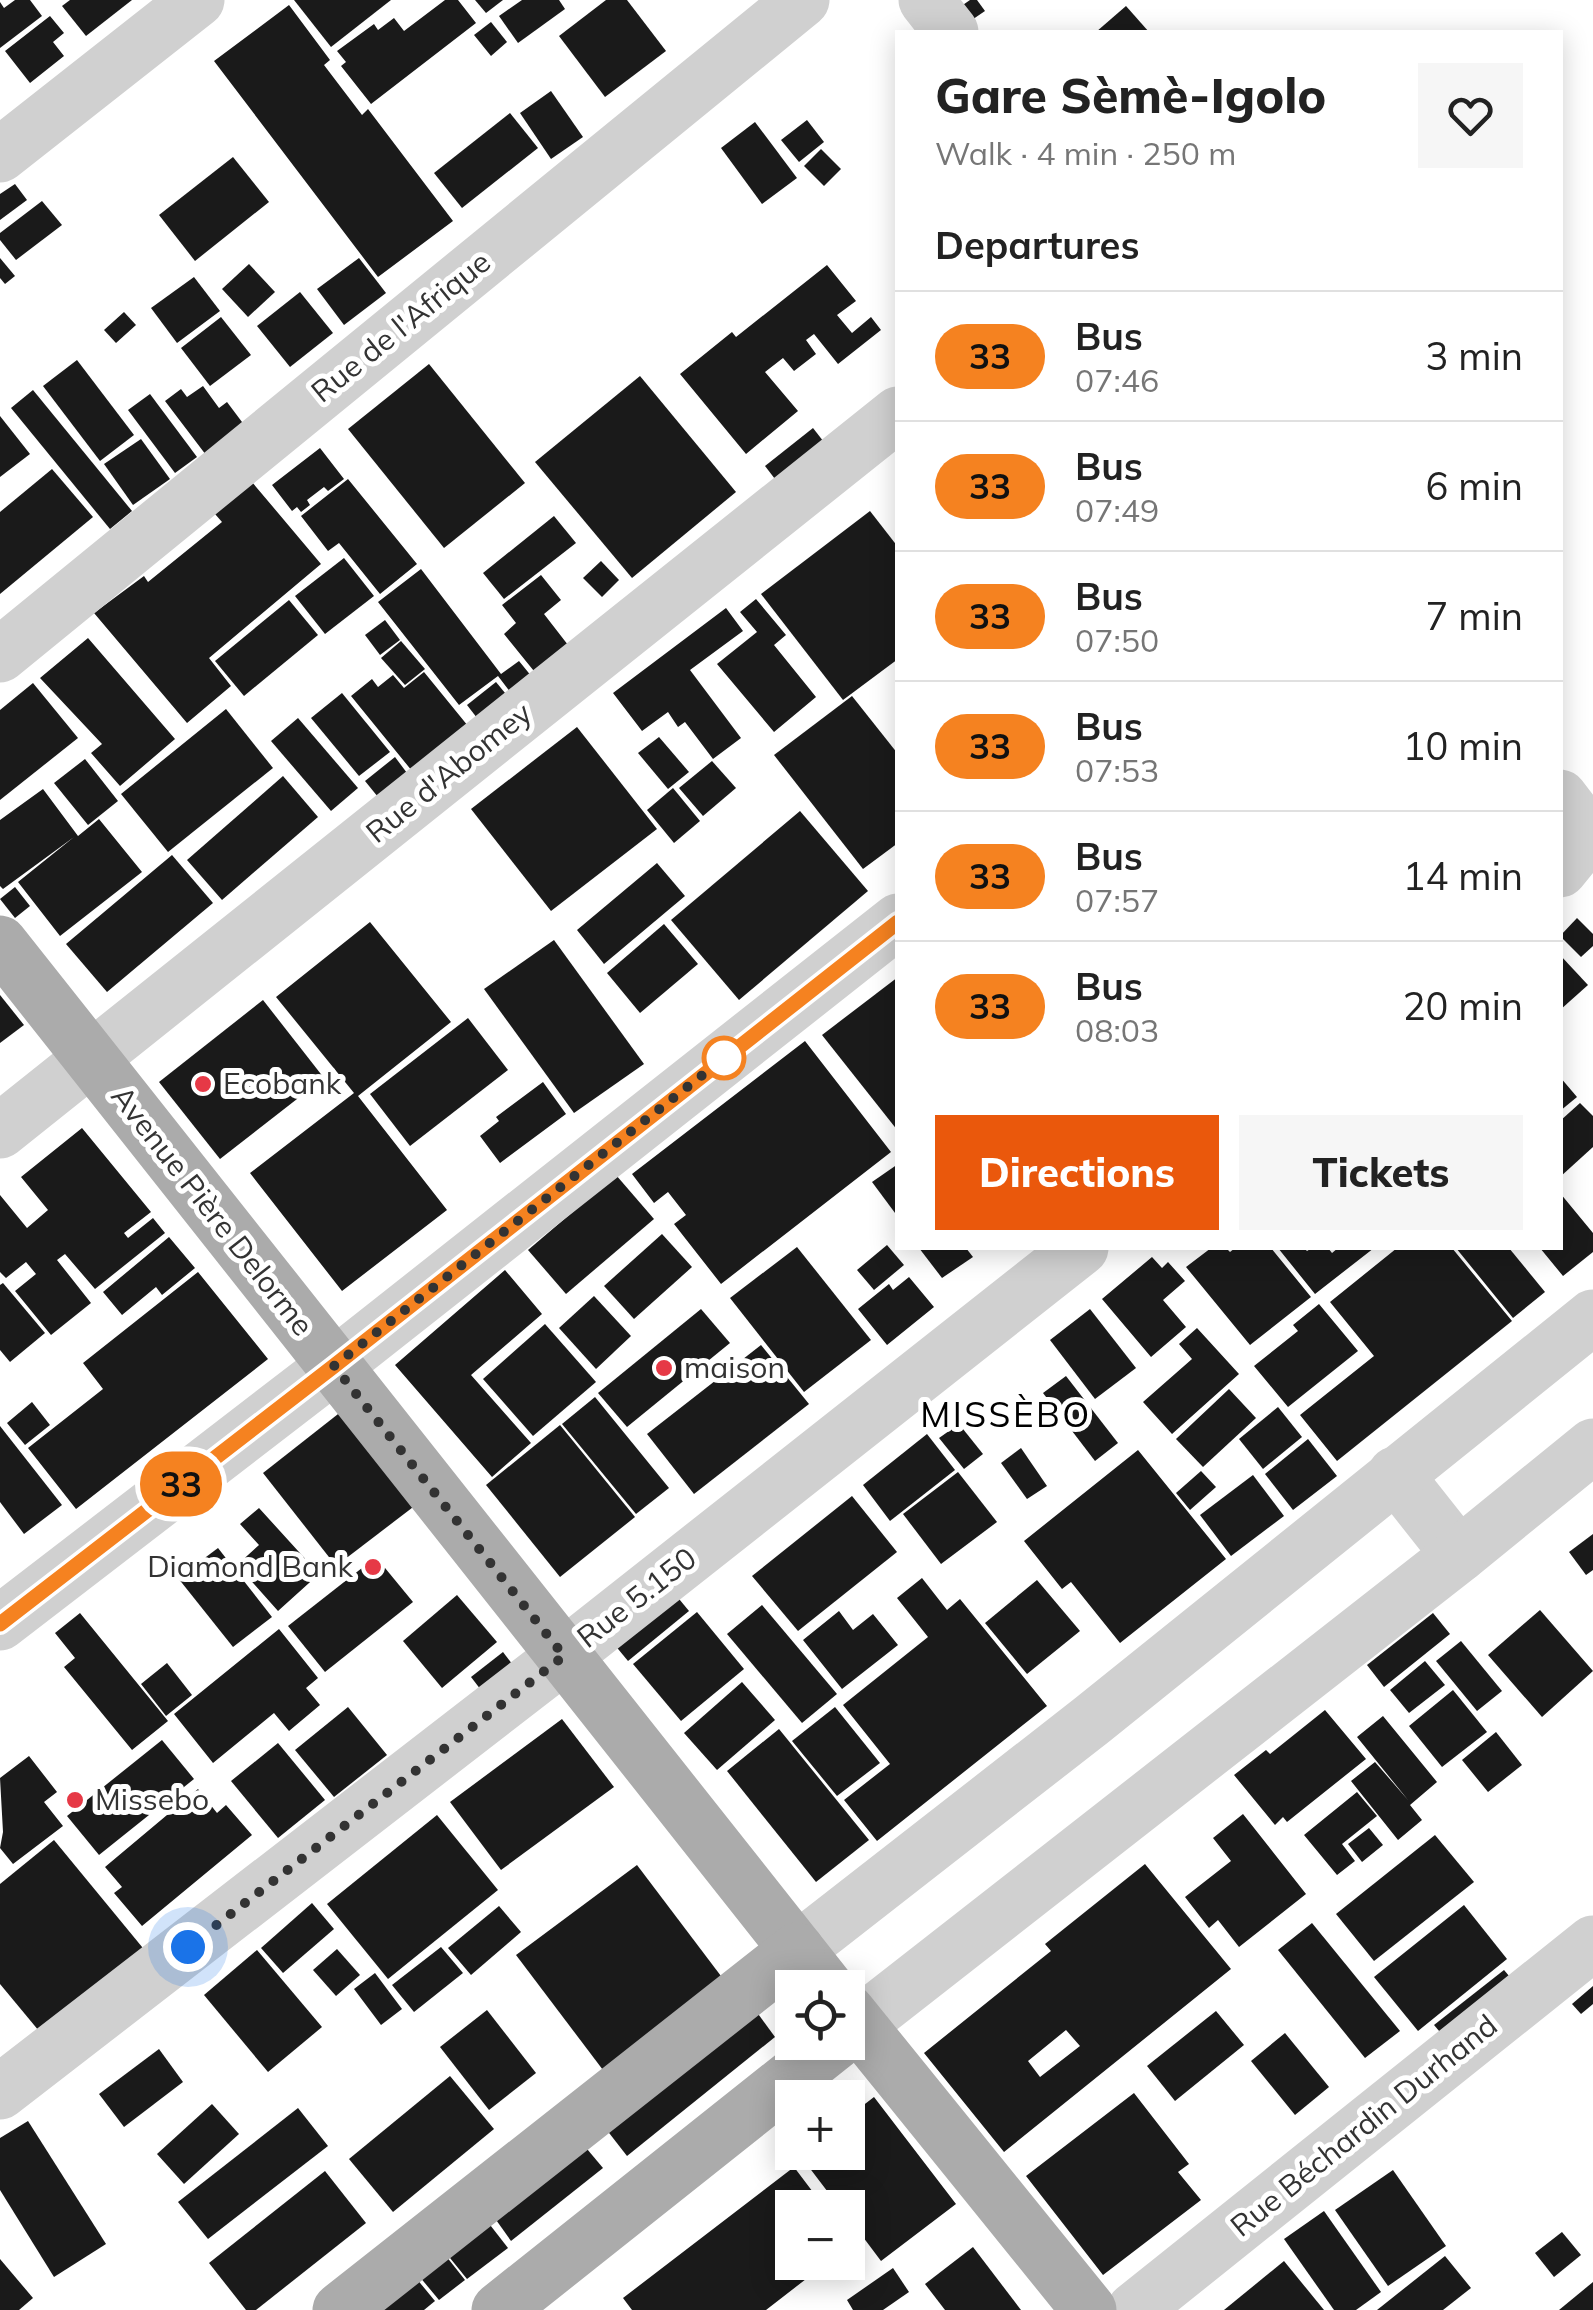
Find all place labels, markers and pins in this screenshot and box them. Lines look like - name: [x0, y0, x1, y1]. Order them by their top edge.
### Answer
- unlabelled marker: [703, 1037, 745, 1079]
- place label: Ecobank: [223, 1064, 342, 1102]
- marker: Ecobank: [192, 1073, 214, 1095]
- place label: maison: [684, 1348, 785, 1386]
- marker: maison: [653, 1357, 675, 1379]
- place label: Diamond Bank: [147, 1547, 354, 1585]
- marker: Diamond Bank: [362, 1556, 384, 1578]
- place label: Missebo: [95, 1780, 209, 1818]
- marker: Missebo: [64, 1789, 86, 1811]

